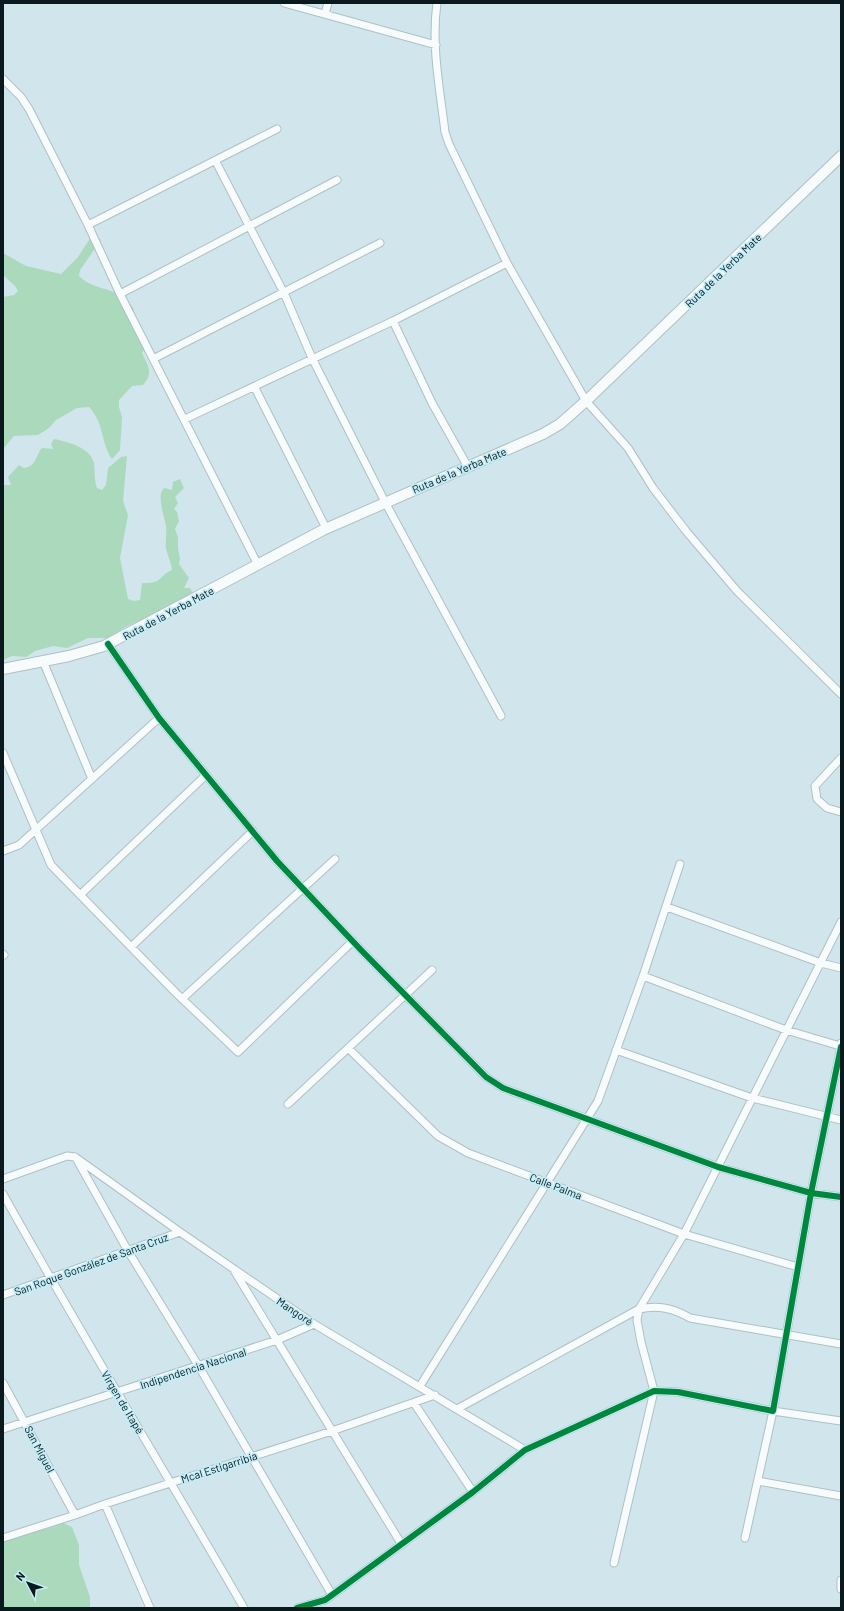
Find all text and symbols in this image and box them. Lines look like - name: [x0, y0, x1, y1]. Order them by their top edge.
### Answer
- street label: Ruta de la Yerba Mate: [682, 230, 764, 310]
- street label: Ruta de la Yerba Mate: [410, 444, 508, 496]
- street label: Ruta de la Yerba Mate: [120, 583, 216, 643]
- street label: Calle Palma: [528, 1170, 584, 1202]
- street label: San Roque González de Santa Cruz: [12, 1230, 170, 1298]
- street label: Mangoré: [274, 1294, 316, 1328]
- street label: Indipendencia Nacional: [138, 1345, 248, 1391]
- street label: Virgen de Itapé: [99, 1368, 147, 1436]
- street label: San Miguel: [22, 1423, 58, 1475]
- street label: Mcal Estigarribia: [179, 1449, 259, 1485]
- north arrow: [8, 1563, 48, 1603]
- text: N: [13, 1569, 27, 1583]

